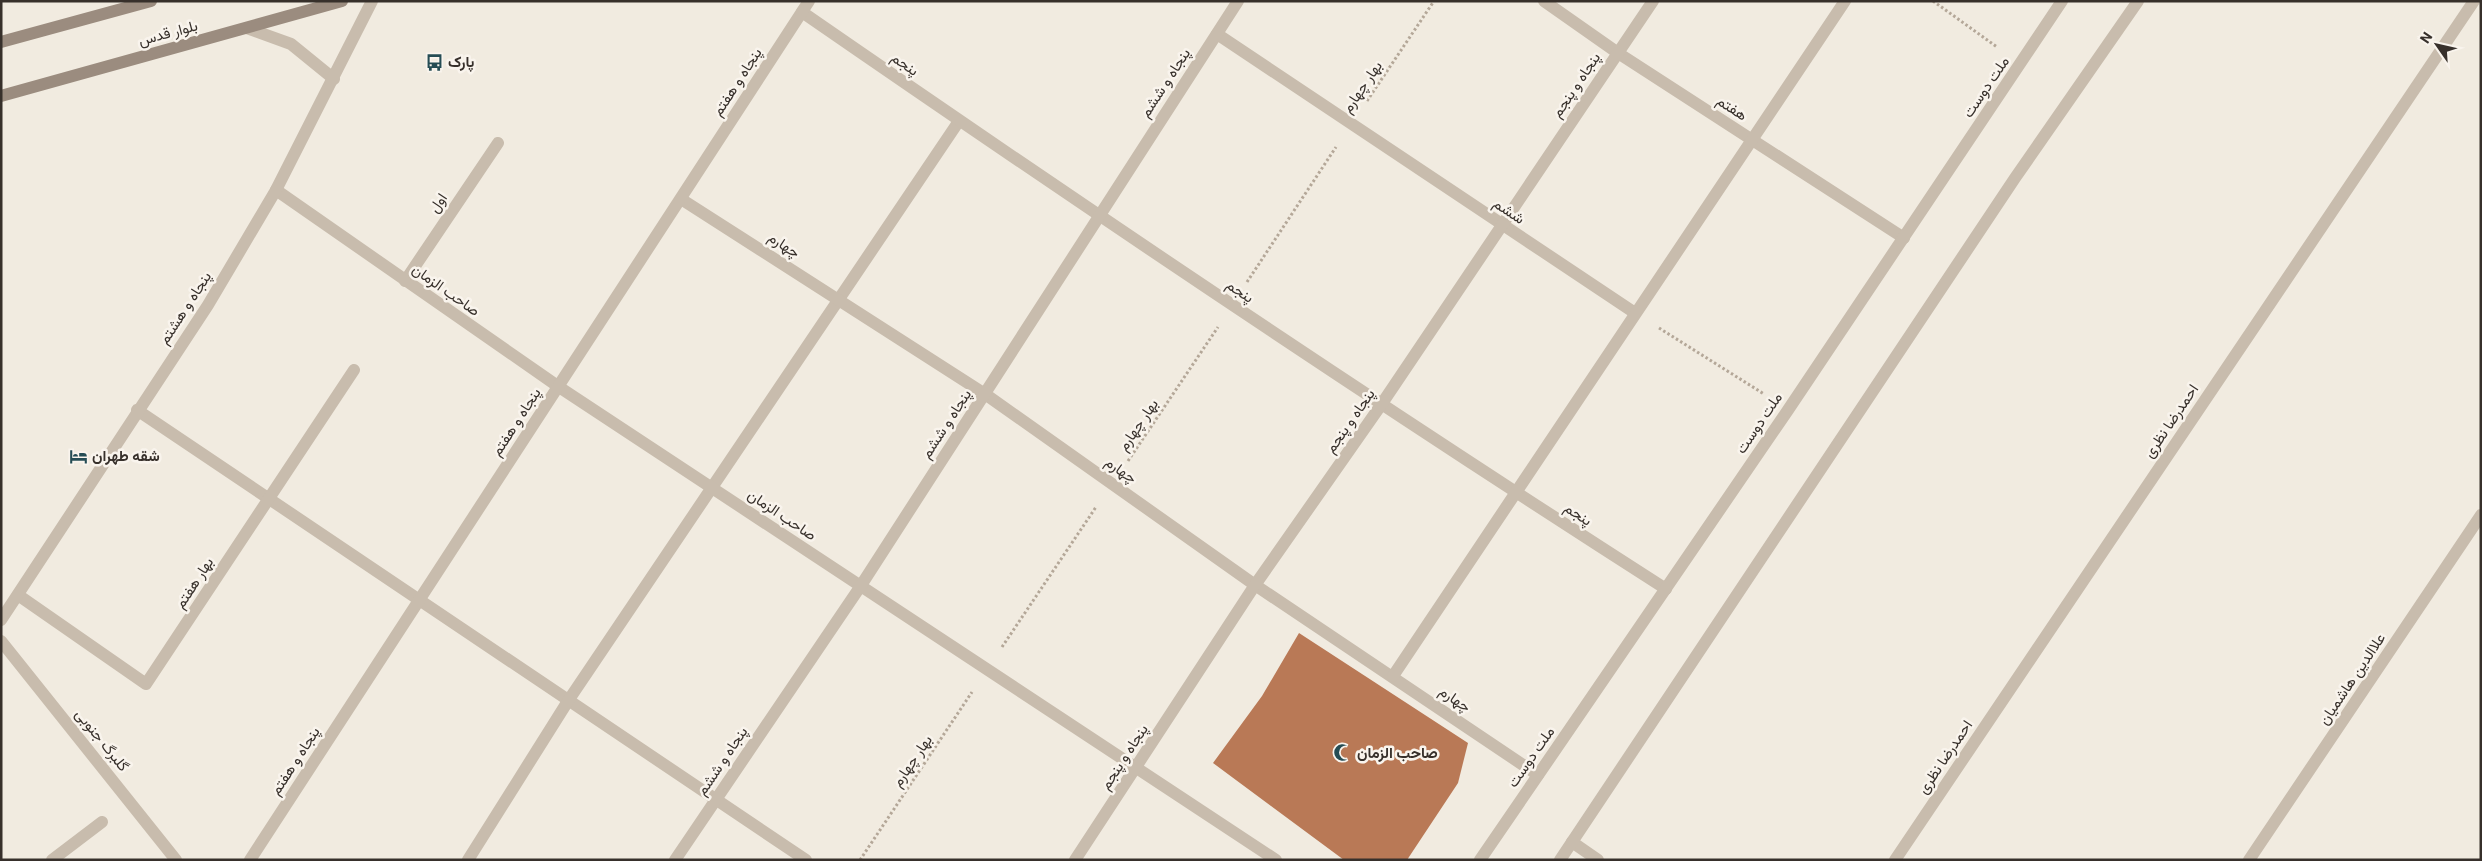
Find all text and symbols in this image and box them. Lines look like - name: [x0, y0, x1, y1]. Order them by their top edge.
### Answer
- street label: بلوار قدس: [136, 16, 200, 51]
- north arrow: [2412, 20, 2462, 70]
- text: N: [2417, 29, 2436, 46]
- street label: پنجاه و هفتم: [708, 44, 767, 120]
- street label: پنجاه و ششم: [1136, 45, 1195, 122]
- street label: پنجم: [887, 48, 922, 81]
- street label: پنجاه و پنجم: [1548, 49, 1605, 121]
- bus stop icon: پارک: [424, 52, 444, 72]
- place label: پارک: [448, 53, 475, 72]
- street label: ملت دوست: [1959, 53, 2013, 121]
- street label: بهار چهارم: [1338, 58, 1387, 117]
- street label: هفتم: [1713, 92, 1751, 125]
- street label: اول: [425, 190, 451, 216]
- street label: ششم: [1489, 194, 1528, 229]
- street label: چهارم: [764, 228, 803, 263]
- street label: صاحب الزمان: [409, 260, 483, 320]
- street label: پنجاه و هشتم: [155, 268, 216, 348]
- street label: پنجم: [1222, 275, 1257, 308]
- street label: احمدرضا نظری: [2140, 381, 2203, 462]
- street label: پنجاه و هفتم: [487, 384, 546, 460]
- street label: پنجاه و پنجم: [1321, 385, 1380, 457]
- street label: پنجاه و ششم: [917, 386, 976, 463]
- street label: ملت دوست: [1732, 389, 1786, 457]
- street label: بهار چهارم: [1114, 396, 1163, 455]
- hotel icon: شقه طهران: [68, 446, 88, 466]
- place label: شقه طهران: [92, 447, 160, 465]
- street label: چهارم: [1101, 453, 1140, 488]
- street label: صاحب الزمان: [744, 486, 820, 544]
- street label: پنجم: [1560, 498, 1595, 530]
- street label: بهار هفتم: [171, 554, 218, 613]
- street label: علاالدین هاشمیان: [2315, 630, 2390, 729]
- street label: چهارم: [1435, 682, 1474, 717]
- street label: گلبرگ جنوبی: [71, 705, 133, 776]
- street label: احمدرضا نظری: [1914, 717, 1977, 798]
- street label: پنجاه و پنجم: [1096, 721, 1153, 794]
- street label: پنجاه و هفتم: [266, 723, 325, 799]
- street label: پنجاه و ششم: [692, 723, 752, 799]
- street label: ملت دوست: [1504, 723, 1558, 791]
- street label: بهار چهارم: [888, 732, 937, 791]
- mosque icon: صاحب الزمان: [1333, 743, 1353, 763]
- place label: صاحب الزمان: [1357, 744, 1438, 762]

